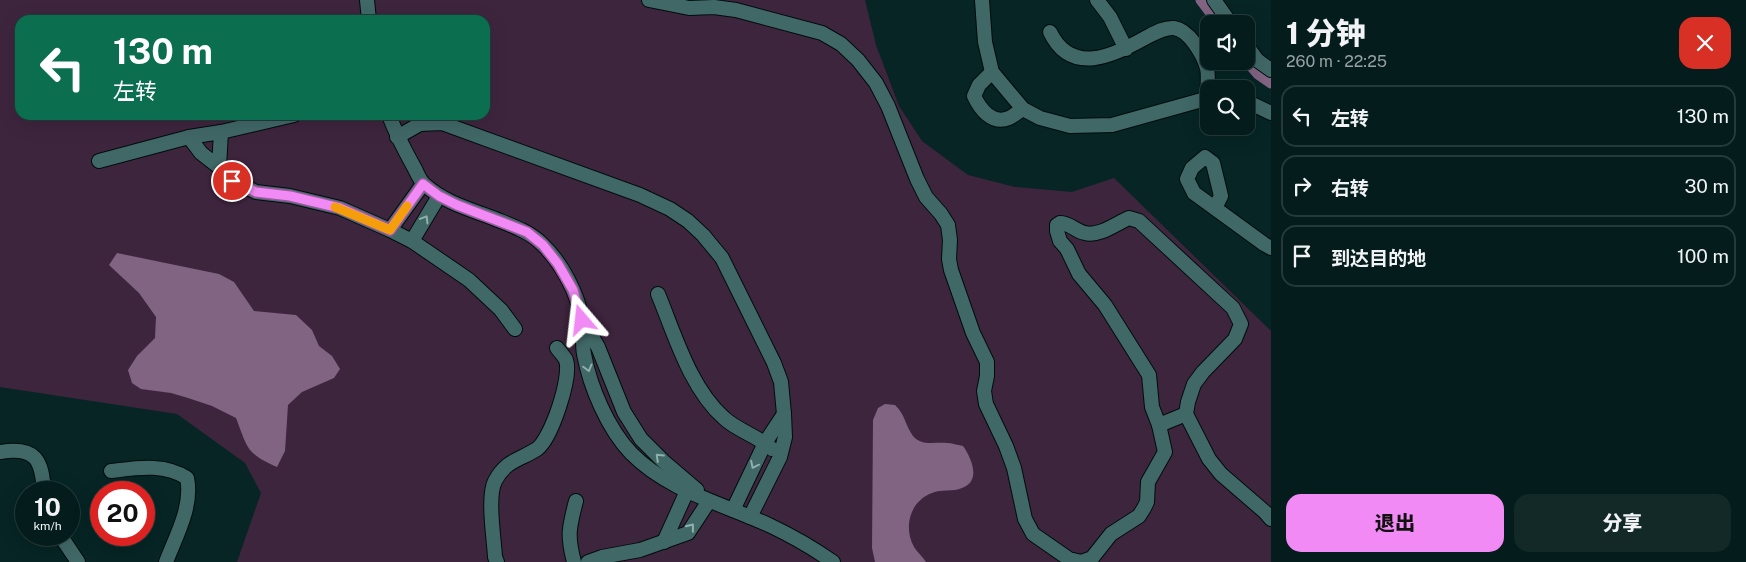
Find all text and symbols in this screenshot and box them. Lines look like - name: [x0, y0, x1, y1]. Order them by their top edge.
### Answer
- map controls: [1200, 15, 1255, 135]
- button: sound: [1200, 15, 1255, 70]
- text: 1 分钟: [1286, 15, 1366, 51]
- button: close: [1679, 17, 1731, 69]
- text: 130 m: [113, 31, 213, 72]
- icon: left: [30, 35, 95, 100]
- text: 260 m · 22:25: [1286, 52, 1387, 71]
- text: 左转: [113, 78, 157, 104]
- button: search: [1200, 80, 1255, 135]
- icon: left: [1288, 102, 1316, 130]
- text: 130 m: [1677, 105, 1729, 127]
- text: 左转: [1331, 107, 1369, 129]
- pin: [211, 160, 253, 202]
- icon: arrive: [218, 167, 246, 195]
- icon: right: [1288, 172, 1316, 200]
- text: 30 m: [1684, 175, 1729, 197]
- text: 右转: [1331, 177, 1369, 199]
- one-way arrow: [419, 215, 429, 224]
- icon: arrive: [1288, 242, 1316, 270]
- text: 100 m: [1677, 245, 1729, 267]
- text: 到达目的地: [1331, 247, 1426, 269]
- position arrow: [555, 293, 607, 345]
- one-way arrow: [582, 363, 593, 372]
- one-way arrow: [656, 454, 665, 463]
- one-way arrow: [751, 460, 761, 469]
- speed limit sign: 20: [90, 481, 155, 546]
- text: 10: [34, 492, 61, 522]
- button: 退出: [1286, 494, 1504, 552]
- button: 分享: [1514, 494, 1731, 552]
- text: km/h: [33, 519, 62, 533]
- one-way arrow: [686, 524, 695, 533]

